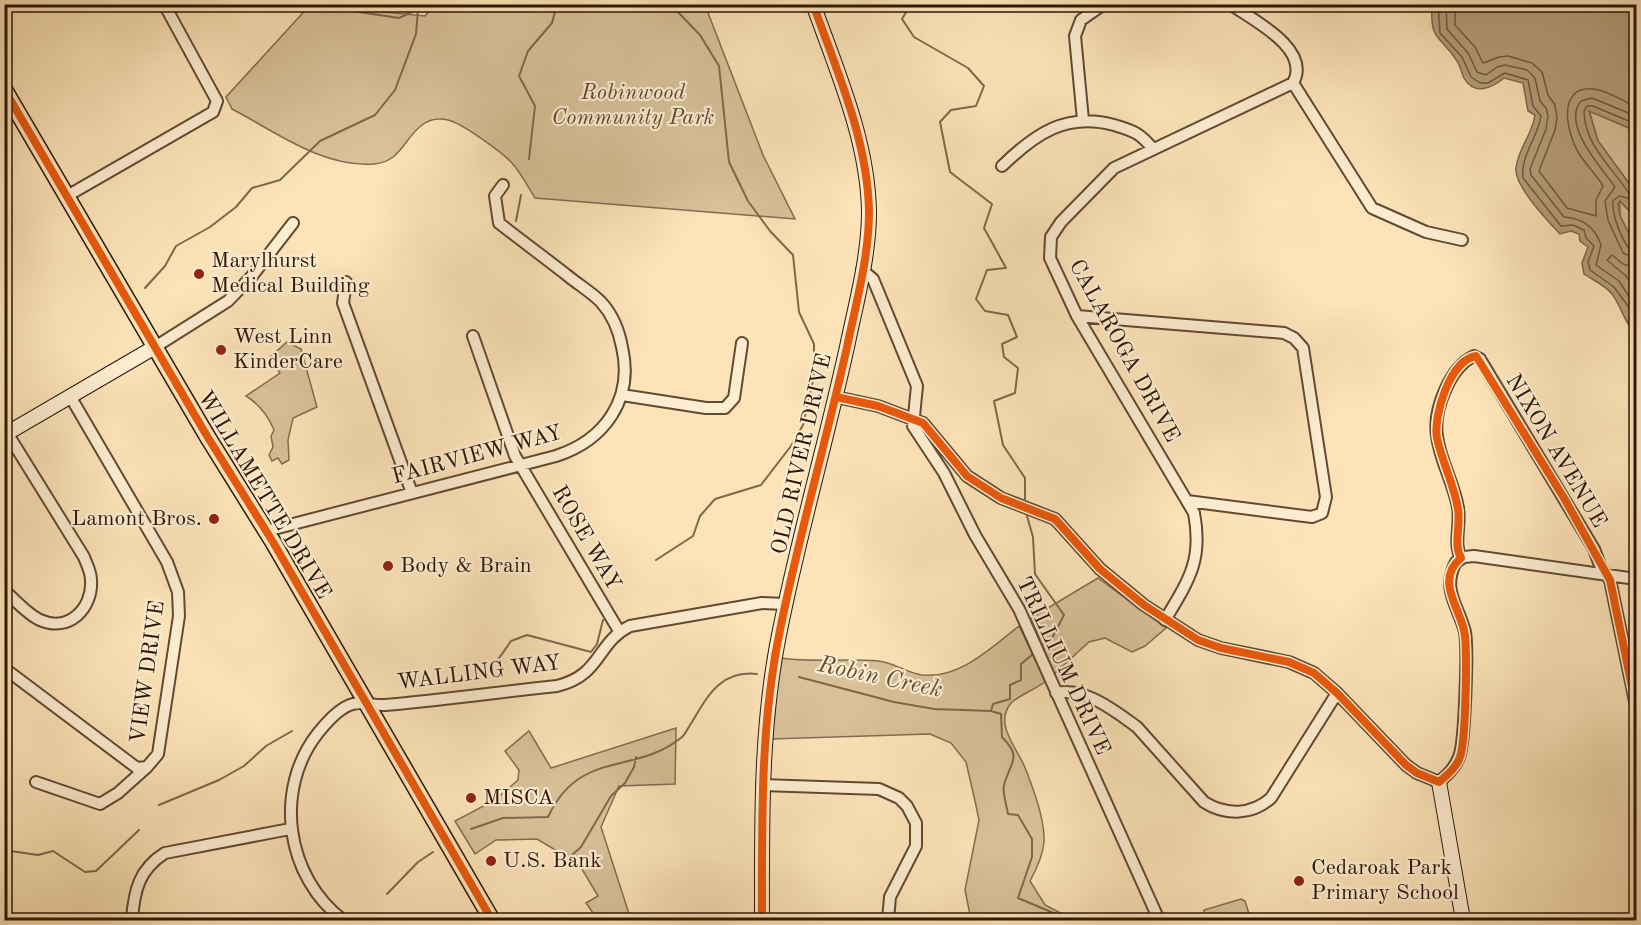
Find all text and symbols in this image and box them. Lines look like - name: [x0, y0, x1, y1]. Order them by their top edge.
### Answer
- park label: Robinwood Community Park: [552, 82, 715, 129]
- place label: Marylhurst Medical Building: [211, 250, 370, 297]
- street label: CALAROGA DRIVE: [1065, 256, 1183, 446]
- marker: Marylhurst Medical Building: [192, 267, 206, 281]
- place label: West Linn KinderCare: [233, 326, 343, 373]
- marker: West Linn KinderCare: [214, 343, 228, 357]
- street label: OLD RIVER DRIVE: [768, 351, 836, 557]
- street label: NIXON AVENUE: [1502, 370, 1610, 532]
- street label: WILLAMETTE DRIVE: [193, 387, 335, 603]
- street label: FAIRVIEW WAY: [390, 422, 564, 488]
- street label: ROSE WAY: [547, 482, 625, 594]
- place label: Lamont Bros.: [71, 508, 202, 530]
- marker: Lamont Bros.: [207, 512, 221, 526]
- place label: Body & Brain: [400, 555, 532, 577]
- marker: Body & Brain: [381, 559, 395, 573]
- street label: TRILLIUM DRIVE: [1012, 574, 1114, 758]
- street label: VIEW DRIVE: [127, 599, 169, 745]
- street label: WALLING WAY: [396, 652, 562, 694]
- water label: Robin Creek: [815, 653, 944, 703]
- place label: MISCA: [483, 787, 554, 809]
- marker: MISCA: [464, 791, 478, 805]
- place label: U.S. Bank: [503, 850, 602, 872]
- marker: U.S. Bank: [484, 854, 498, 868]
- place label: Cedaroak Park Primary School: [1311, 857, 1459, 904]
- marker: Cedaroak Park Primary School: [1292, 874, 1306, 888]

